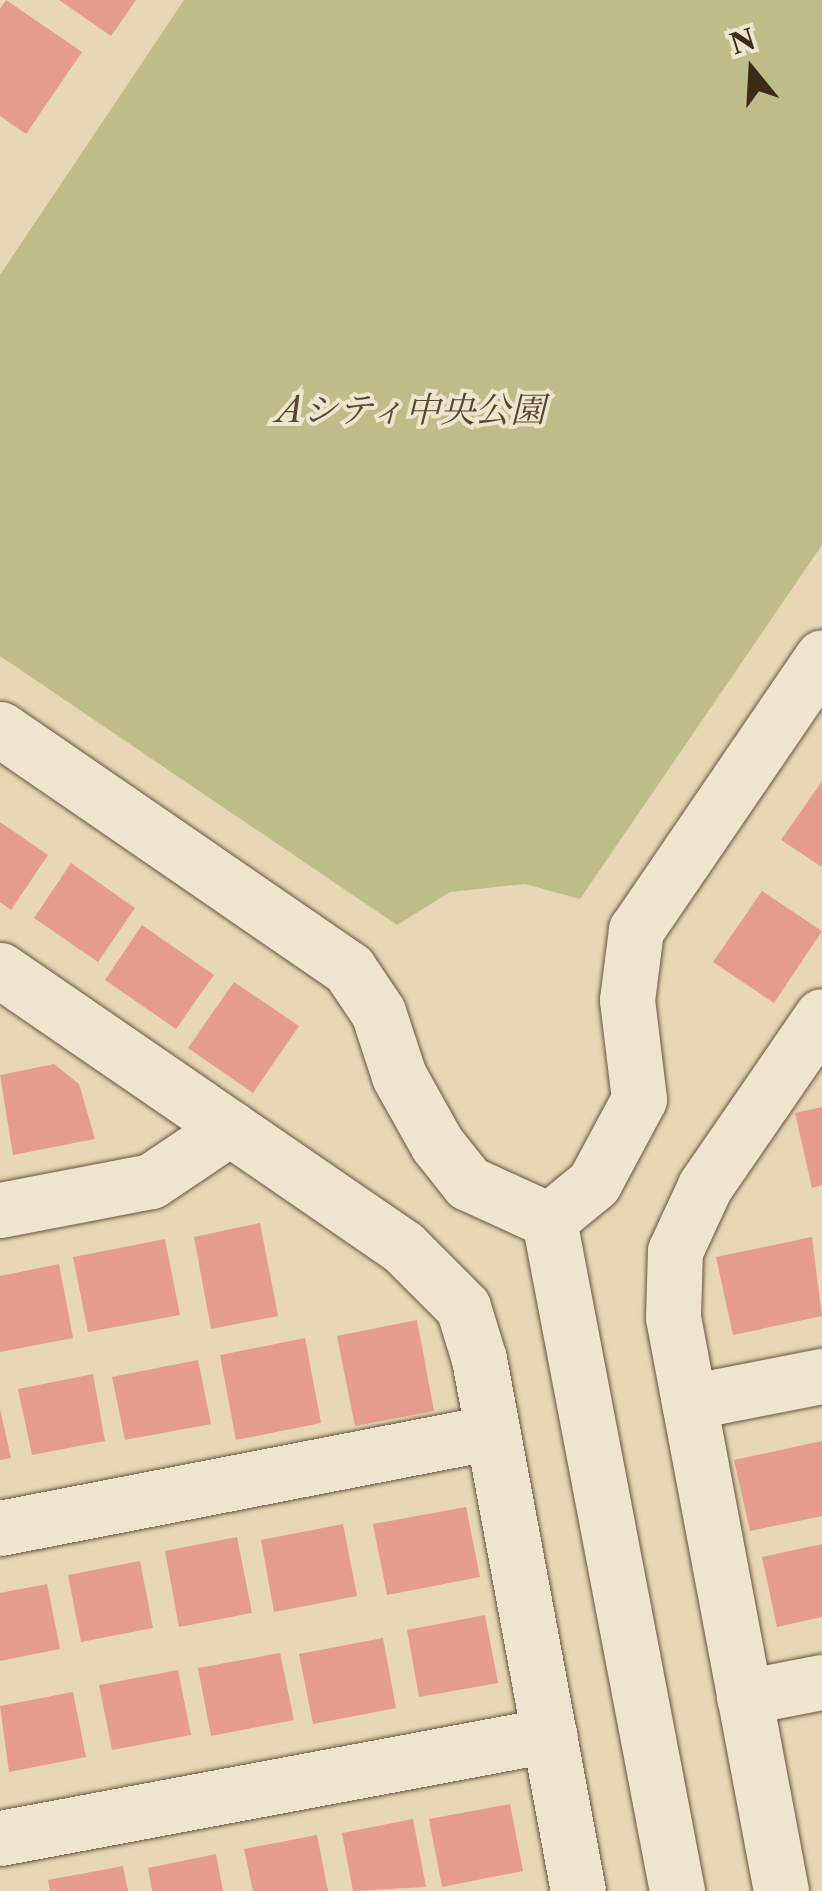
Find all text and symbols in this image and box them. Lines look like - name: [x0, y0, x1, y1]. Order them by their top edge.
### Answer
- north arrow: [702, 20, 802, 120]
- text: N: [726, 22, 760, 61]
- park label: Aシティ中央公園: [275, 389, 547, 431]

